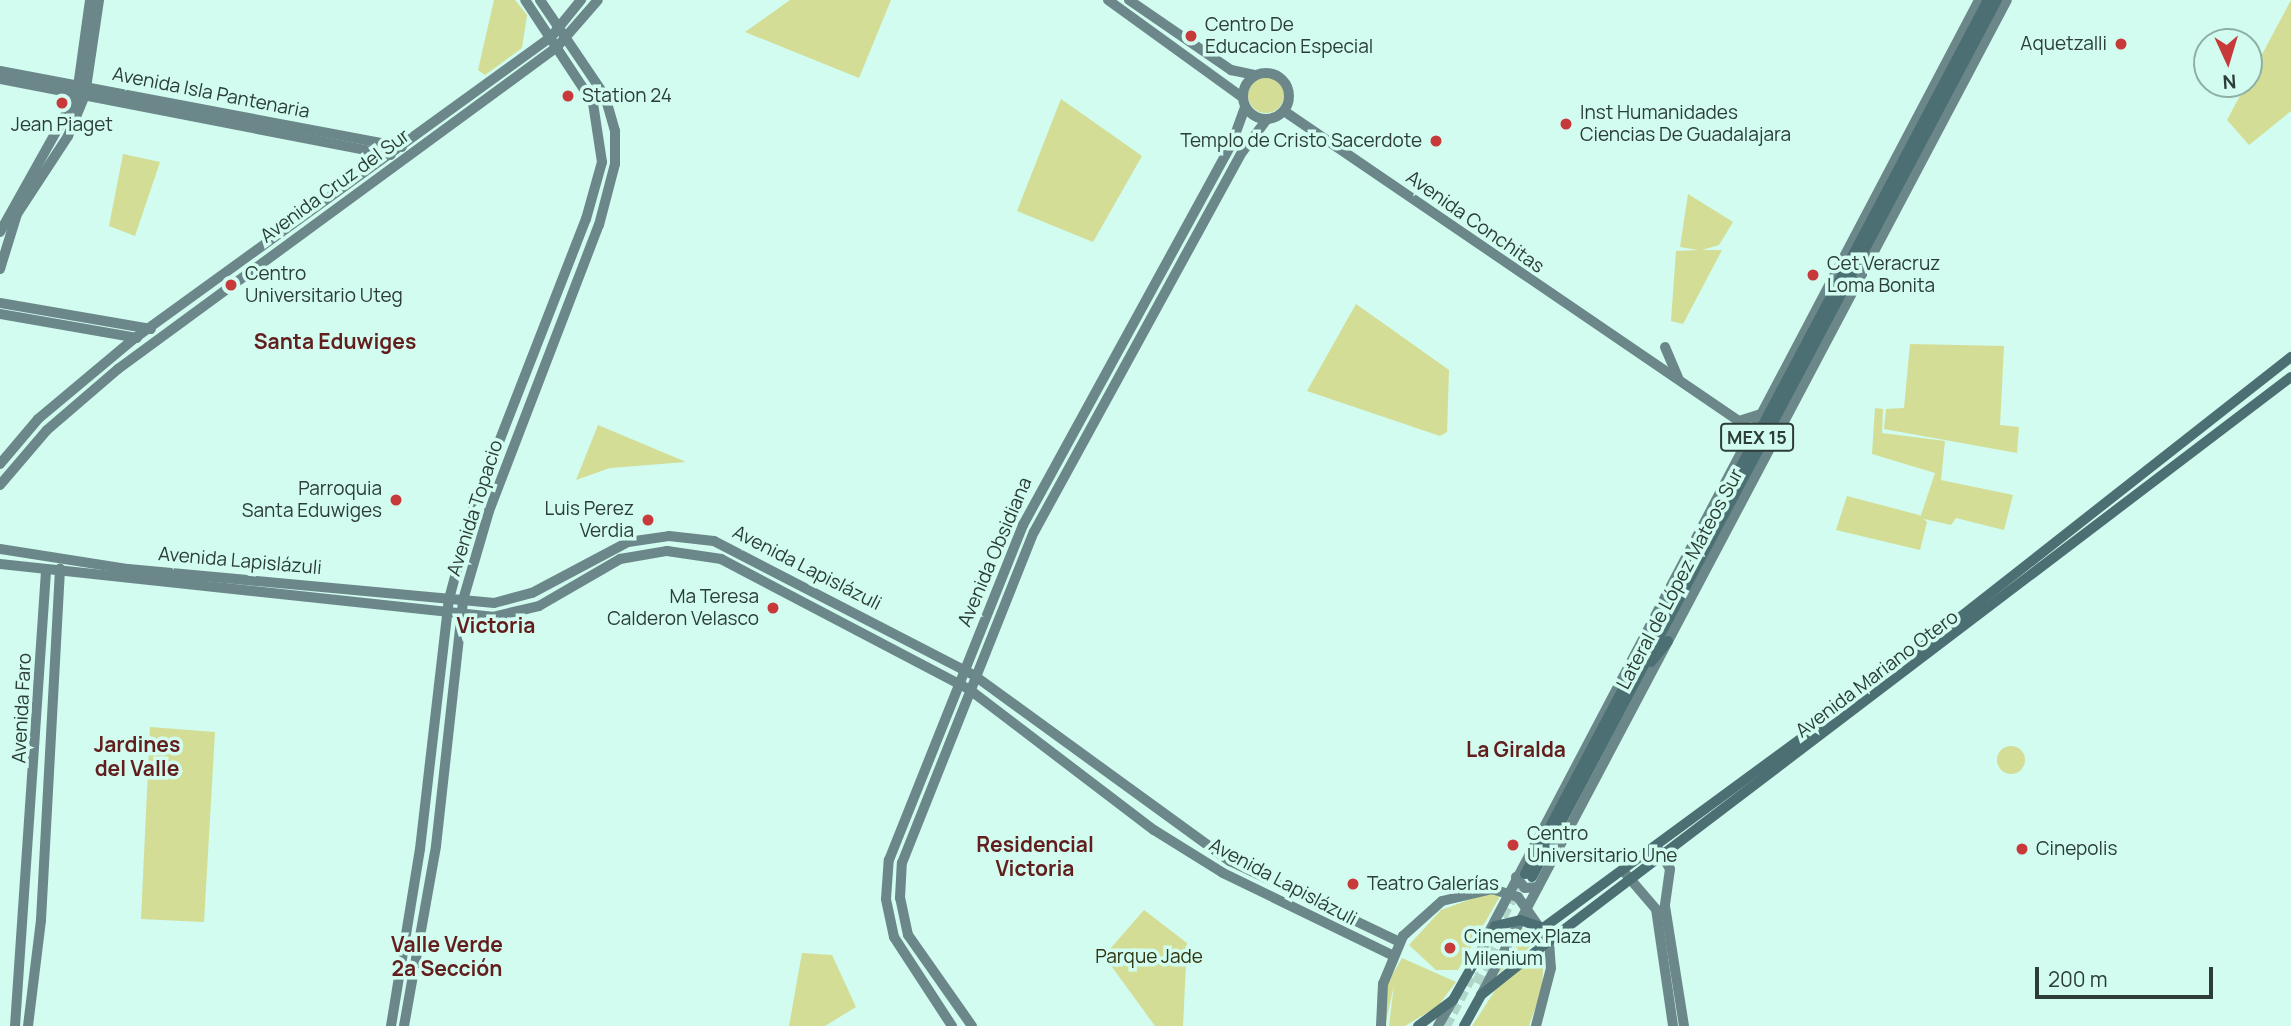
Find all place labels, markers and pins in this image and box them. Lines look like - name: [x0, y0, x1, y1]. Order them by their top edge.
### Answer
- place label: Centro De Educacion Especial: [1205, 14, 1373, 58]
- marker: Centro De Educacion Especial: [1183, 28, 1199, 44]
- place label: Aquetzalli: [2020, 33, 2107, 55]
- marker: Aquetzalli: [2113, 36, 2129, 52]
- place label: Station 24: [582, 85, 672, 107]
- marker: Station 24: [560, 88, 576, 104]
- marker: Jean Piaget: [54, 95, 70, 111]
- place label: Inst Humanidades Ciencias De Guadalajara: [1580, 102, 1791, 146]
- place label: Jean Piaget: [11, 114, 113, 136]
- marker: Inst Humanidades Ciencias De Guadalajara: [1558, 116, 1574, 132]
- place label: Templo de Cristo Sacerdote: [1180, 130, 1422, 152]
- marker: Templo de Cristo Sacerdote: [1428, 133, 1444, 149]
- place label: Cet Veracruz Loma Bonita: [1827, 253, 1940, 297]
- place label: Centro Universitario Uteg: [245, 263, 403, 307]
- marker: Cet Veracruz Loma Bonita: [1805, 267, 1821, 283]
- marker: Centro Universitario Uteg: [223, 277, 239, 293]
- place label: Parroquia Santa Eduwiges: [242, 478, 382, 522]
- marker: Parroquia Santa Eduwiges: [388, 492, 404, 508]
- place label: Luis Perez Verdia: [544, 498, 634, 542]
- marker: Luis Perez Verdia: [640, 512, 656, 528]
- place label: Ma Teresa Calderon Velasco: [607, 586, 759, 630]
- marker: Ma Teresa Calderon Velasco: [765, 600, 781, 616]
- place label: Centro Universitario Une: [1527, 823, 1677, 867]
- marker: Centro Universitario Une: [1505, 837, 1521, 853]
- place label: Cinepolis: [2036, 838, 2117, 860]
- marker: Cinepolis: [2014, 841, 2030, 857]
- place label: Teatro Galerías: [1367, 873, 1499, 895]
- marker: Teatro Galerías: [1345, 876, 1361, 892]
- place label: Cinemex Plaza Milenium: [1464, 926, 1591, 970]
- marker: Cinemex Plaza Milenium: [1442, 940, 1458, 956]

